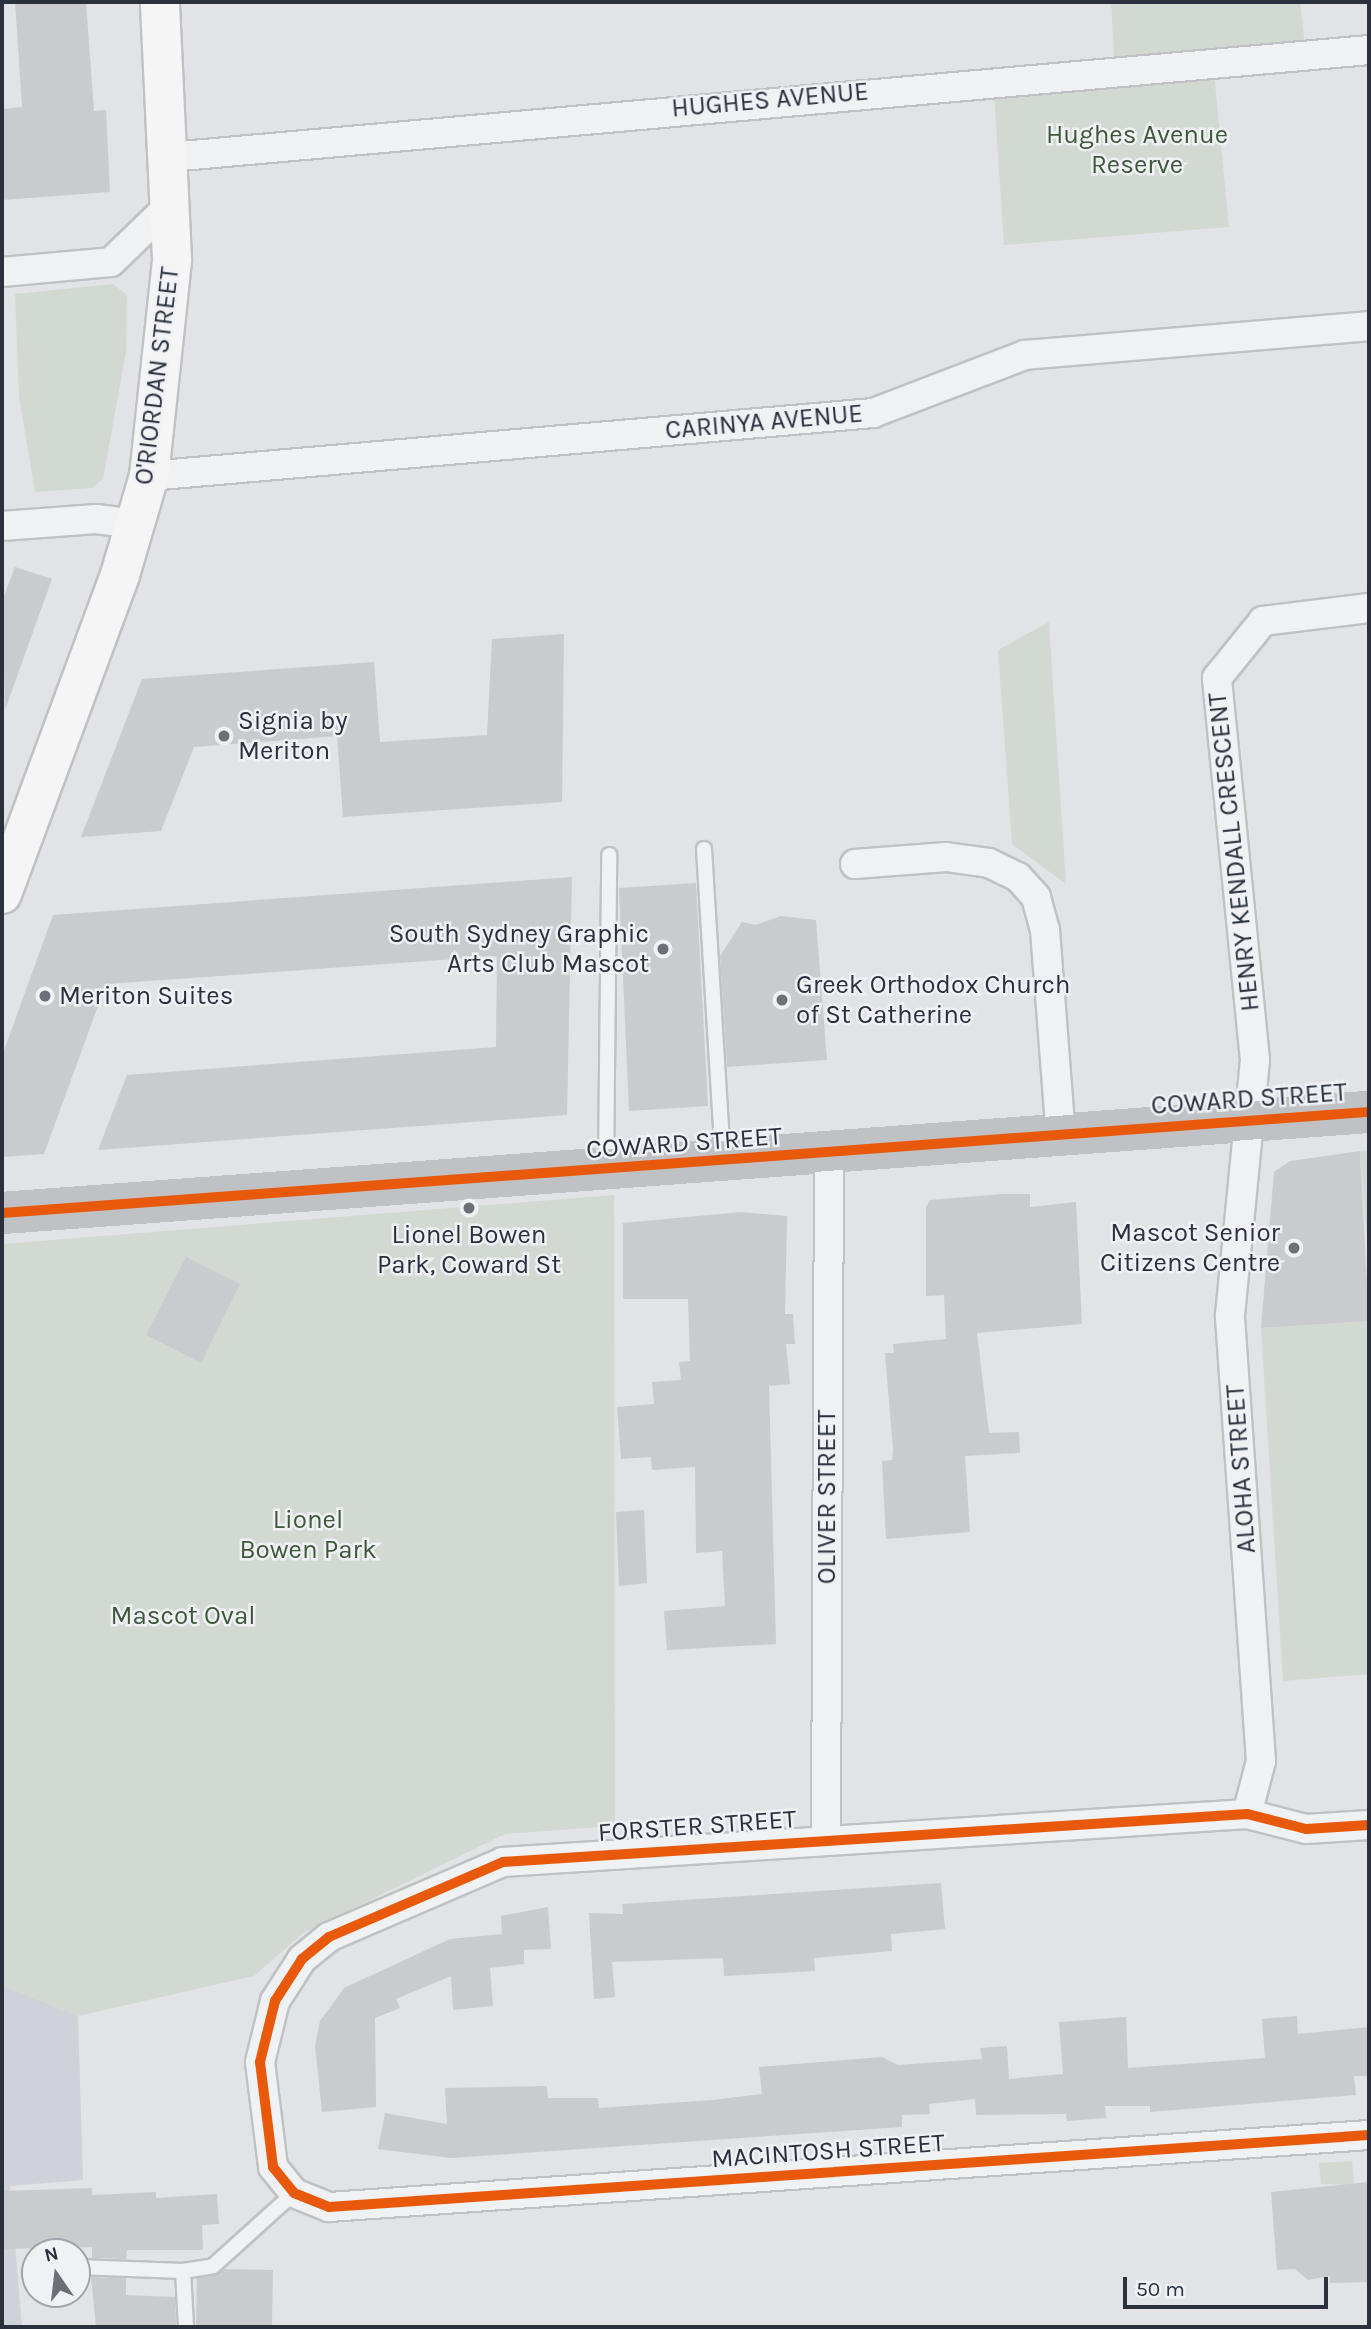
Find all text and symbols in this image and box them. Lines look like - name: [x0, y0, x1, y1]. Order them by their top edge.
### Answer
- street label: HUGHES AVENUE: [670, 76, 870, 124]
- park label: Hughes Avenue Reserve: [1046, 119, 1228, 180]
- street label: O'RIORDAN STREET: [128, 265, 186, 487]
- street label: CARINYA AVENUE: [664, 398, 864, 446]
- street label: HENRY KENDALL CRESCENT: [1202, 691, 1266, 1013]
- place label: Signia by Meriton: [238, 705, 348, 766]
- marker: Signia by Meriton: [216, 728, 232, 744]
- place label: South Sydney Graphic Arts Club Mascot: [389, 918, 649, 979]
- marker: South Sydney Graphic Arts Club Mascot: [655, 941, 671, 957]
- place label: Greek Orthodox Church of St Catherine: [796, 969, 1070, 1030]
- place label: Meriton Suites: [59, 980, 233, 1012]
- marker: Meriton Suites: [37, 988, 53, 1004]
- marker: Greek Orthodox Church of St Catherine: [774, 992, 790, 1008]
- street label: COWARD STREET: [1150, 1077, 1348, 1121]
- street label: COWARD STREET: [585, 1121, 783, 1165]
- marker: Lionel Bowen Park, Coward St: [461, 1200, 477, 1216]
- place label: Mascot Senior Citizens Centre: [1100, 1217, 1280, 1278]
- place label: Lionel Bowen Park, Coward St: [377, 1219, 561, 1280]
- marker: Mascot Senior Citizens Centre: [1286, 1240, 1302, 1256]
- street label: ALOHA STREET: [1220, 1383, 1262, 1555]
- street label: OLIVER STREET: [811, 1410, 843, 1584]
- park label: Lionel Bowen Park: [239, 1504, 377, 1566]
- park label: Mascot Oval: [110, 1600, 256, 1632]
- street label: FORSTER STREET: [597, 1804, 797, 1848]
- street label: MACINTOSH STREET: [710, 2127, 946, 2175]
- north arrow: [21, 2238, 91, 2308]
- text: N: [42, 2242, 61, 2267]
- scale bar: [1126, 2262, 1331, 2306]
- text: 50 m: [1136, 2277, 1185, 2301]

